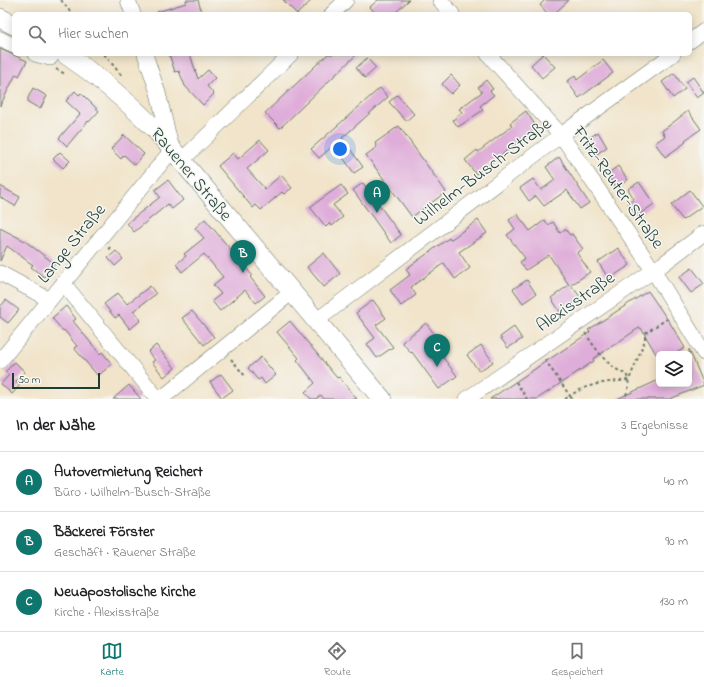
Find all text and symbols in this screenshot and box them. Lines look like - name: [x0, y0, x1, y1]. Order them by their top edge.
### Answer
- search box: [12, 12, 692, 56]
- icon: search: [26, 23, 48, 45]
- text: Hier suchen: [58, 23, 129, 45]
- street label: Wilhelm-Busch-Straße: [409, 112, 558, 233]
- street label: Fritz-Reuter-Straße: [565, 121, 670, 256]
- street label: Rauener Straße: [143, 123, 238, 229]
- your location: [330, 139, 350, 159]
- pin: A: [364, 180, 390, 213]
- street label: Lange Straße: [32, 198, 114, 290]
- pin: B: [230, 240, 256, 273]
- street label: Alexisstraße: [532, 265, 621, 339]
- pin: C: [424, 334, 450, 367]
- map controls: [656, 351, 692, 387]
- button: layers: [656, 351, 692, 387]
- scale bar: [12, 371, 100, 390]
- text: 50 m: [18, 372, 40, 388]
- text: In der Nähe: [16, 413, 95, 438]
- text: 3 Ergebnisse: [621, 416, 688, 435]
- text: Autovermietung Reichert: [54, 461, 203, 483]
- text: A: [25, 472, 33, 491]
- text: 40 m: [664, 472, 688, 491]
- text: Büro · Wilhelm-Busch-Straße: [54, 483, 211, 502]
- text: Bäckerei Förster: [54, 521, 154, 543]
- text: B: [25, 532, 33, 551]
- text: 90 m: [665, 532, 688, 551]
- text: Geschäft · Rauener Straße: [54, 543, 196, 562]
- text: Neuapostolische Kirche: [54, 581, 196, 603]
- text: C: [25, 592, 33, 611]
- text: 130 m: [660, 592, 688, 611]
- text: Kirche · Alexisstraße: [54, 603, 159, 622]
- tab: Karte: [100, 640, 124, 680]
- tab: Route: [324, 640, 351, 680]
- tab: Gespeichert: [551, 640, 604, 680]

